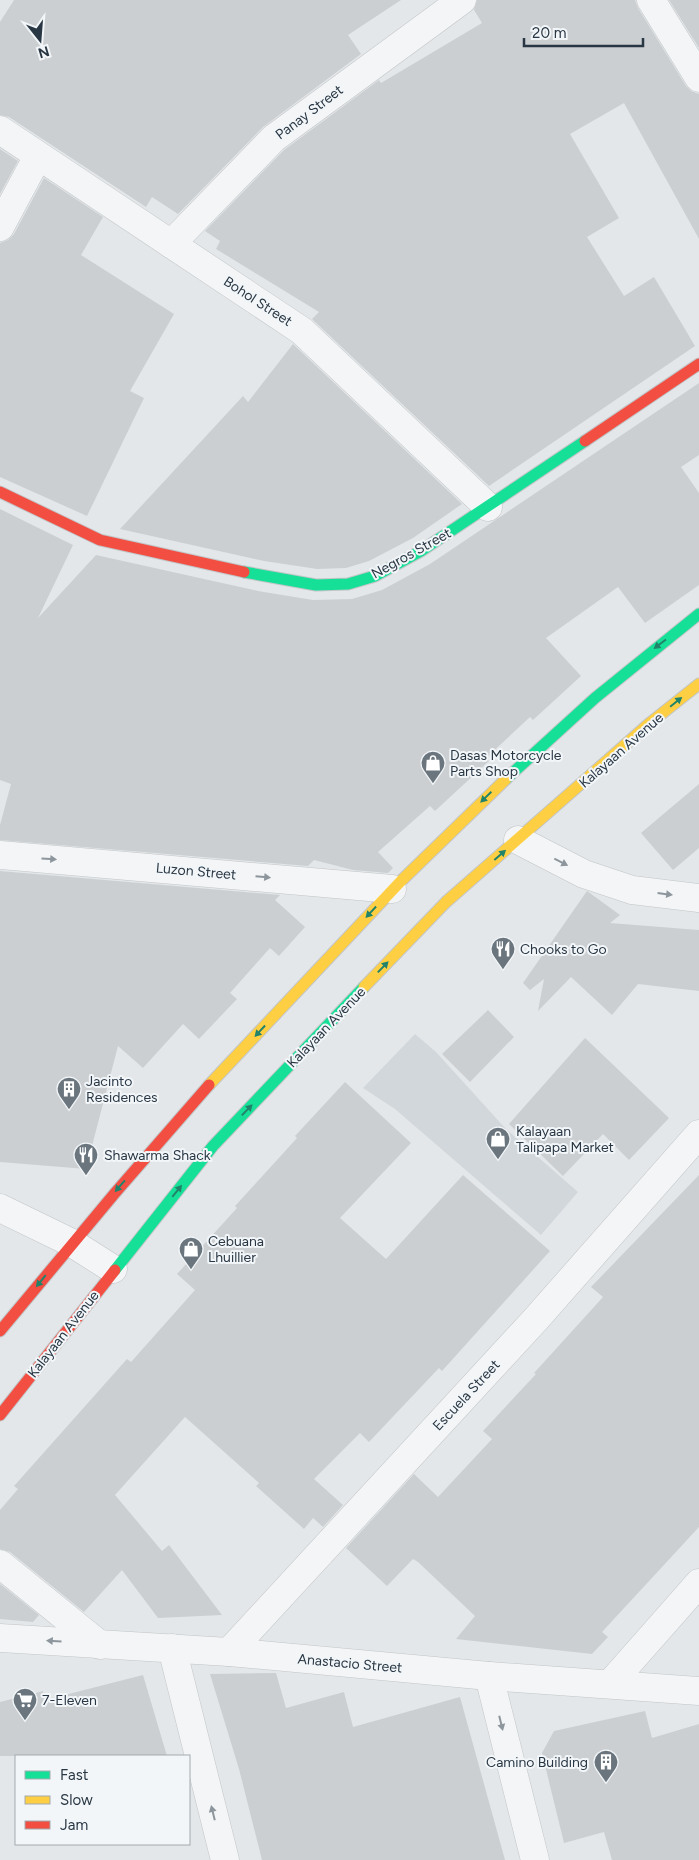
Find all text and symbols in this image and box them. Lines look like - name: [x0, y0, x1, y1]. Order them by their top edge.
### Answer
- north arrow: [15, 15, 65, 65]
- scale bar: [524, 15, 643, 47]
- text: 20 m: [532, 24, 566, 42]
- text: N: [36, 42, 51, 62]
- street label: Panay Street: [272, 82, 346, 143]
- street label: Bohol Street: [220, 273, 295, 330]
- street label: Negros Street: [368, 524, 454, 582]
- one-way arrow: [654, 638, 667, 649]
- one-way arrow: [669, 697, 682, 708]
- street label: Kalayaan Avenue: [576, 709, 667, 791]
- place label: Dasas Motorcycle Parts Shop: [450, 747, 562, 780]
- shop icon: Dasas Motorcycle Parts Shop: [420, 750, 446, 784]
- one-way arrow: [480, 791, 492, 803]
- one-way arrow: [494, 849, 506, 861]
- one-way arrow: [41, 855, 57, 863]
- one-way arrow: [554, 858, 568, 866]
- street label: Luzon Street: [155, 860, 237, 883]
- one-way arrow: [255, 874, 271, 882]
- one-way arrow: [658, 890, 674, 898]
- one-way arrow: [365, 906, 377, 918]
- restaurant icon: Chooks to Go: [490, 936, 516, 970]
- place label: Chooks to Go: [520, 941, 607, 958]
- one-way arrow: [377, 962, 389, 974]
- street label: Kalayaan Avenue: [284, 983, 369, 1071]
- one-way arrow: [254, 1024, 266, 1036]
- place label: Jacinto Residences: [86, 1073, 158, 1106]
- building icon: Jacinto Residences: [56, 1076, 82, 1110]
- one-way arrow: [241, 1105, 253, 1117]
- place label: Kalayaan Talipapa Market: [516, 1123, 614, 1156]
- shop icon: Kalayaan Talipapa Market: [485, 1126, 511, 1160]
- restaurant icon: Shawarma Shack: [73, 1142, 99, 1176]
- place label: Shawarma Shack: [104, 1147, 211, 1164]
- one-way arrow: [115, 1180, 126, 1193]
- one-way arrow: [171, 1184, 182, 1197]
- place label: Cebuana Lhuillier: [208, 1233, 264, 1266]
- shop icon: Cebuana Lhuillier: [178, 1236, 204, 1270]
- one-way arrow: [36, 1275, 47, 1287]
- street label: Kalayaan Avenue: [24, 1287, 103, 1381]
- street label: Escuela Street: [429, 1356, 504, 1434]
- one-way arrow: [45, 1637, 61, 1645]
- street label: Anastacio Street: [297, 1650, 403, 1677]
- supermarket icon: 7-Eleven: [12, 1687, 38, 1721]
- place label: 7-Eleven: [42, 1692, 97, 1709]
- one-way arrow: [497, 1716, 505, 1731]
- building icon: Camino Building: [593, 1749, 619, 1783]
- place label: Camino Building: [486, 1754, 588, 1771]
- legend: [15, 1755, 190, 1845]
- text: Fast: [60, 1766, 89, 1784]
- text: Slow: [60, 1791, 93, 1809]
- one-way arrow: [209, 1805, 217, 1820]
- text: Jam: [60, 1816, 88, 1834]

